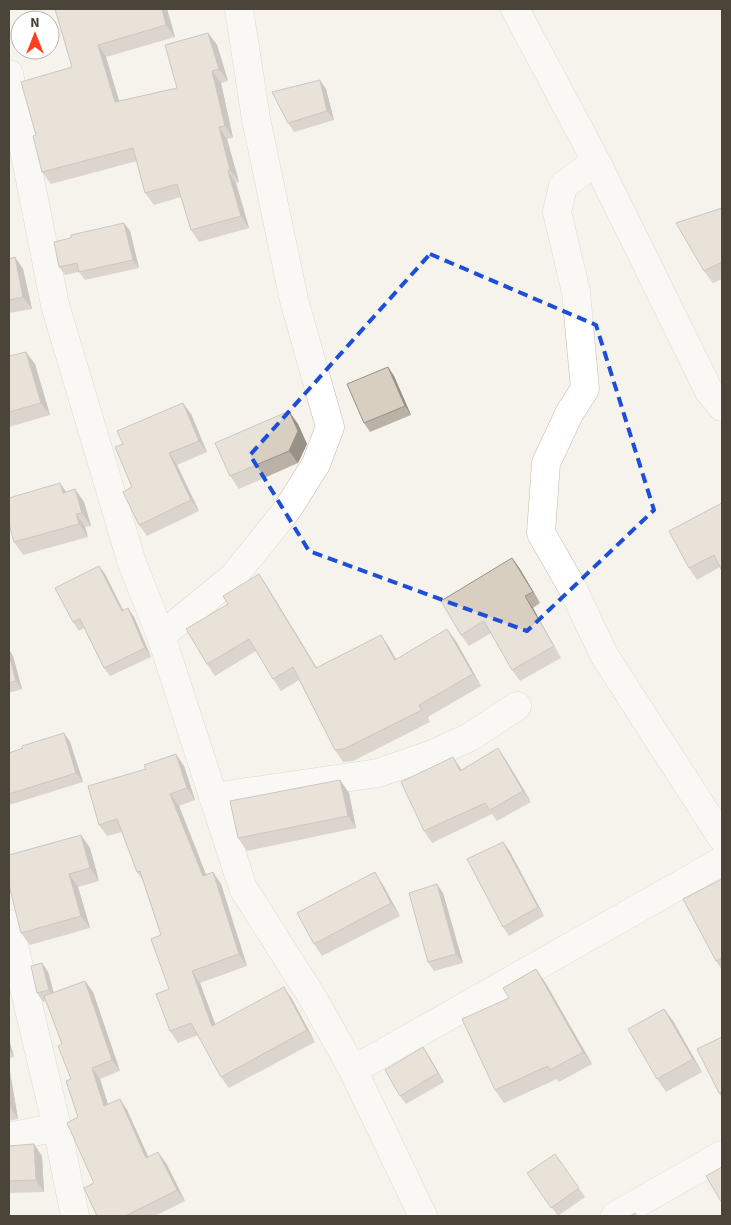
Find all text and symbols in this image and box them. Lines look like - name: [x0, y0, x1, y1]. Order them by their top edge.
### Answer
- north arrow: [10, 10, 60, 60]
- text: N: [30, 13, 40, 33]

